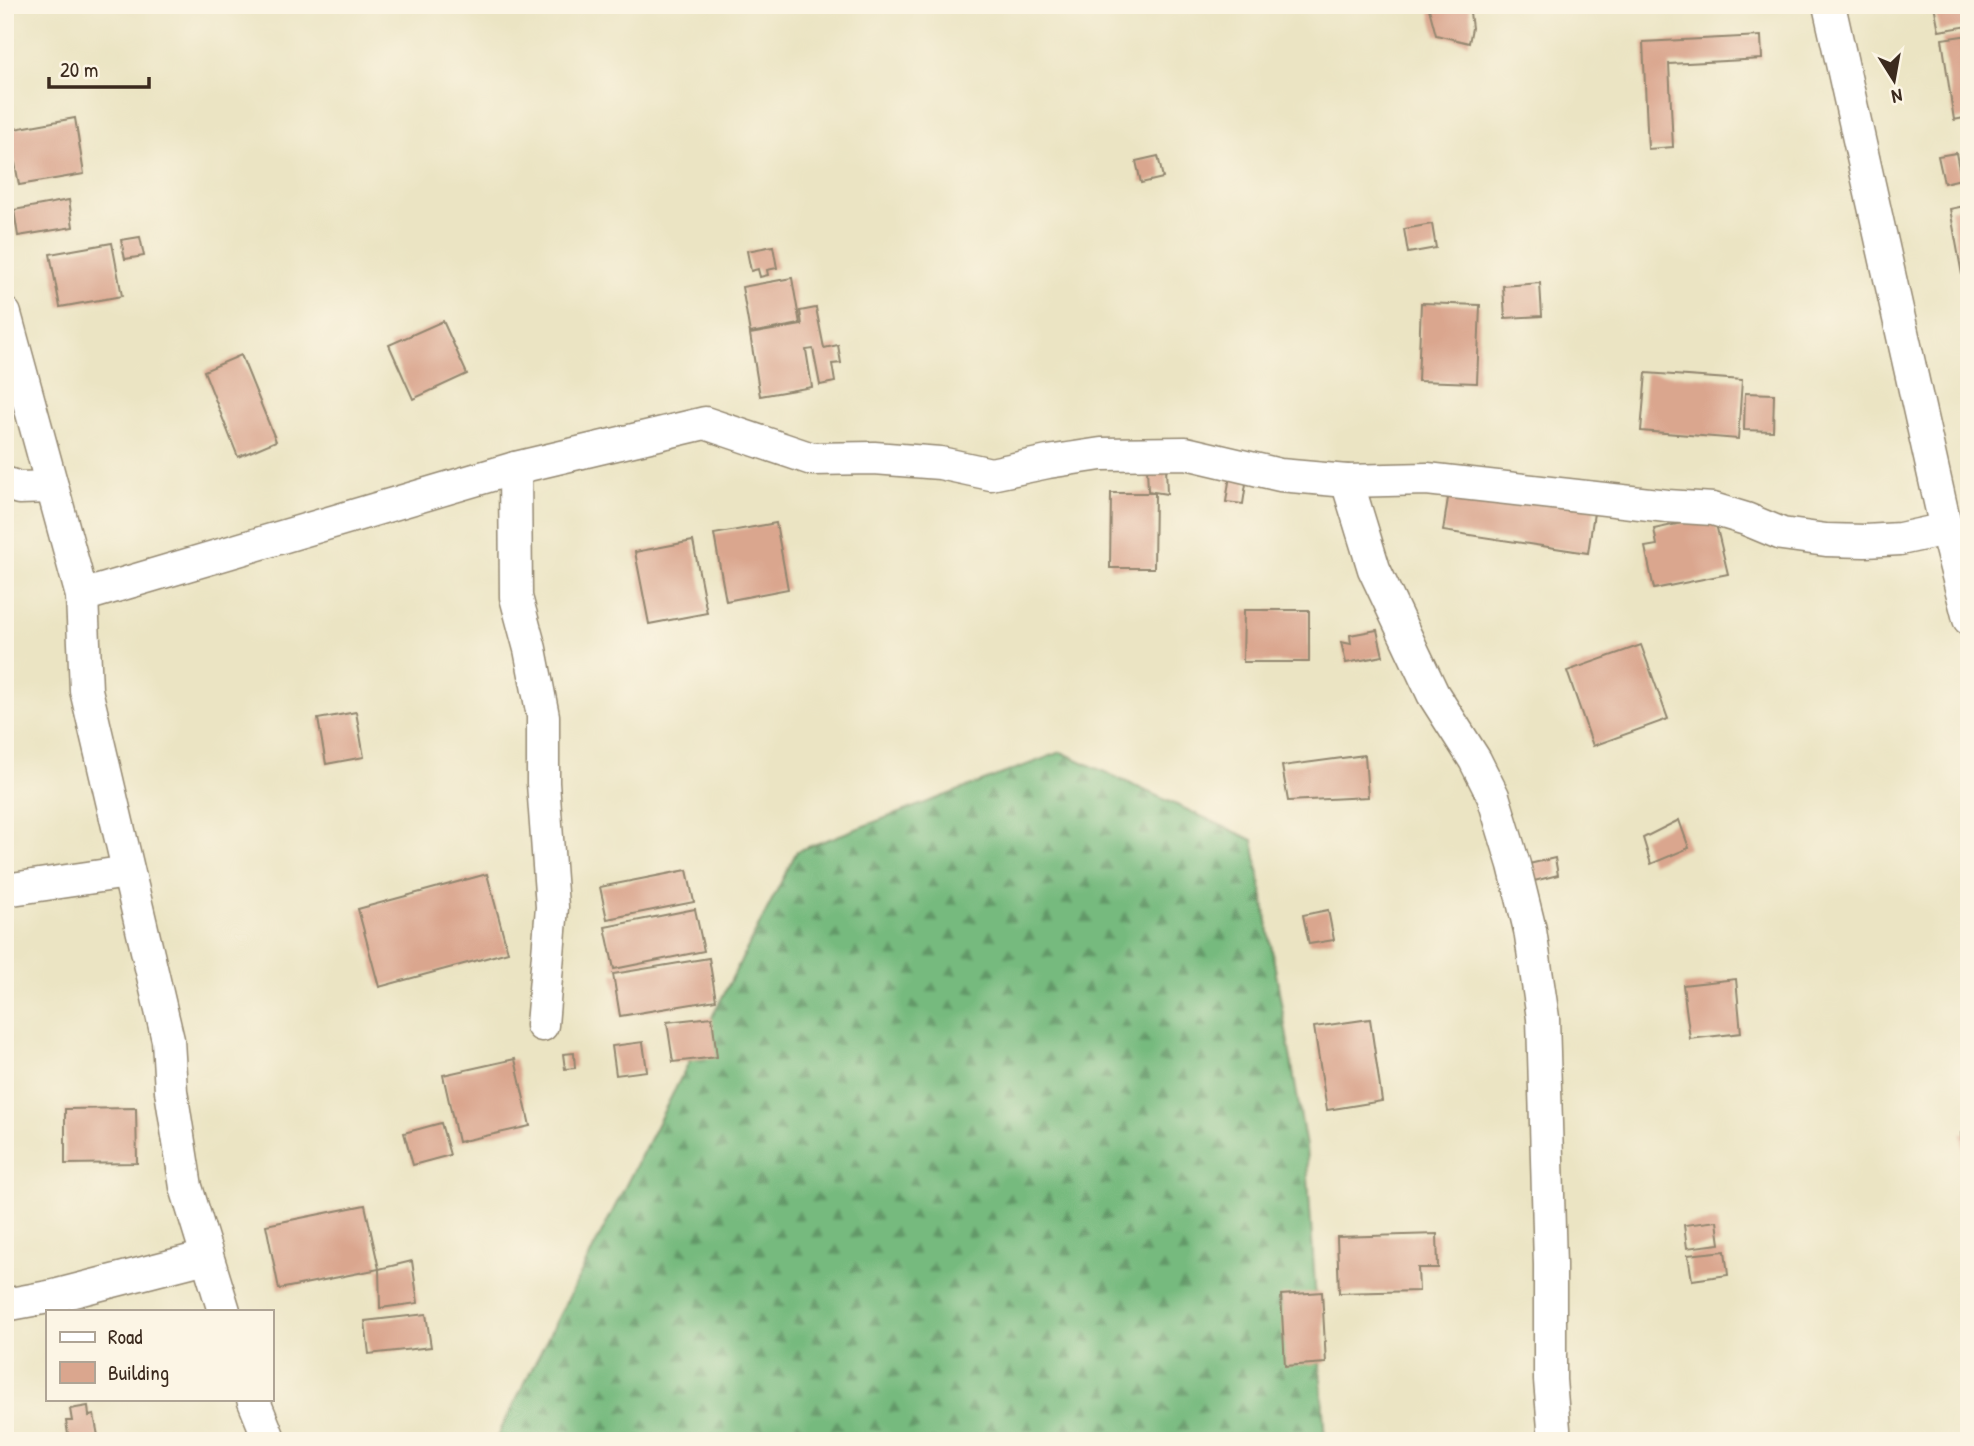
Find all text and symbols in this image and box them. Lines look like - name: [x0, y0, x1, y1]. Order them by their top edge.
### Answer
- scale bar: [49, 46, 149, 90]
- north arrow: [1858, 46, 1928, 116]
- text: 20 m: [60, 55, 98, 84]
- text: N: [1890, 83, 1905, 110]
- legend: [46, 1310, 273, 1400]
- text: Road: [108, 1322, 142, 1351]
- text: Building: [108, 1358, 169, 1387]

